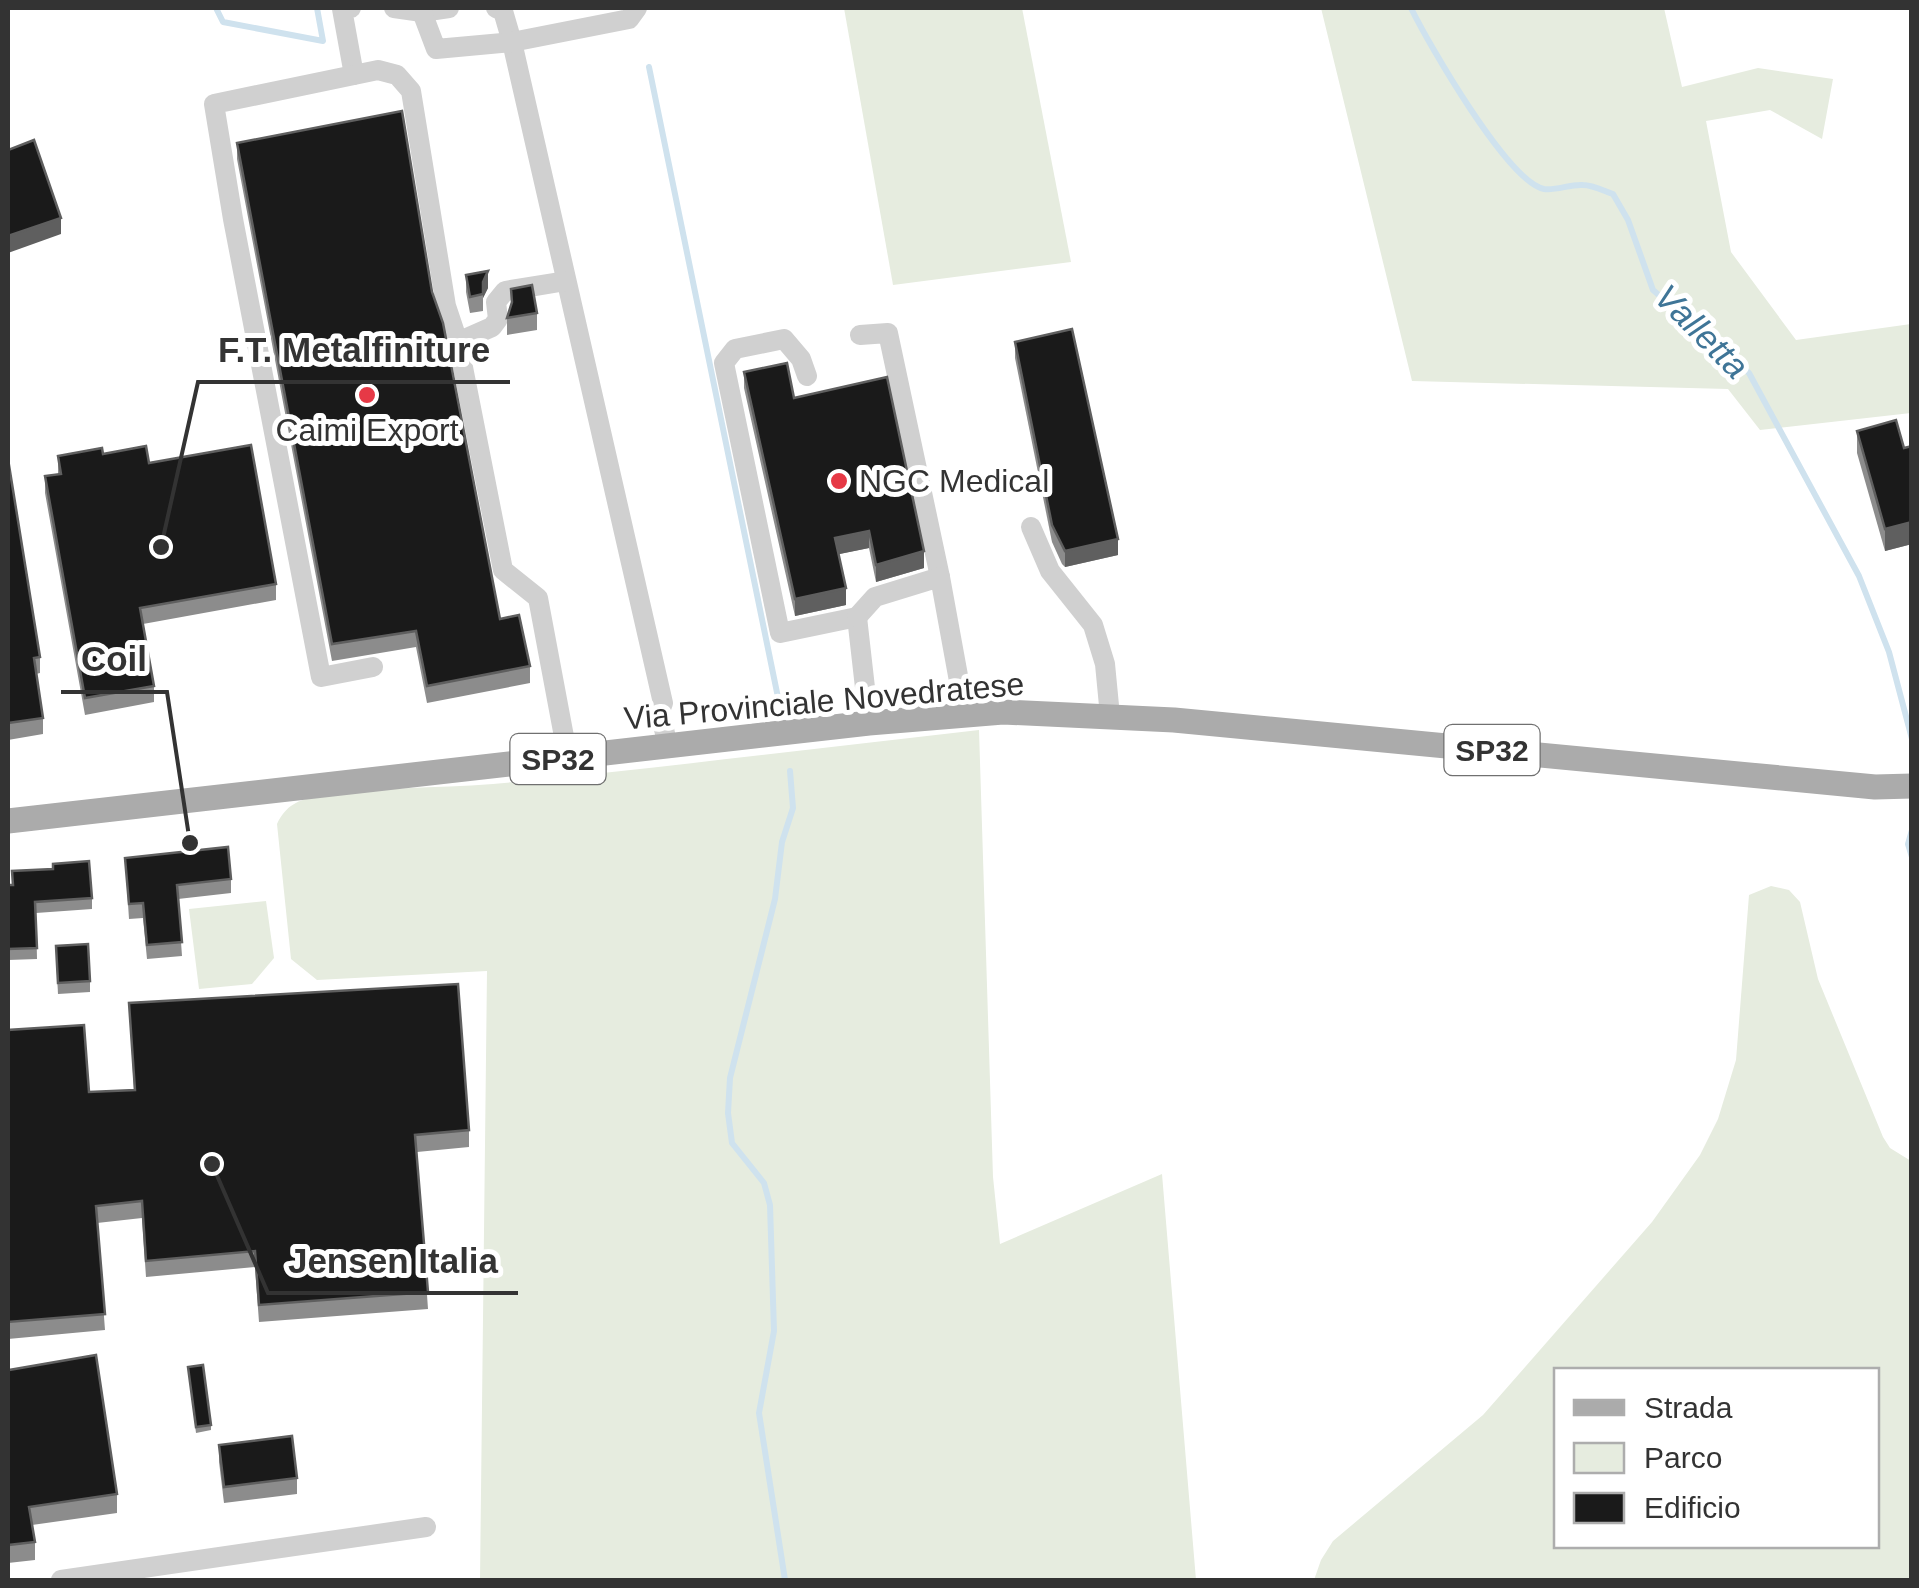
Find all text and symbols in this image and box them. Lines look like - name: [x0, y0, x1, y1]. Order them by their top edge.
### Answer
- water label: Valletta: [1647, 276, 1757, 386]
- callout: F.T. Metalfiniture: [198, 317, 510, 382]
- text: F.T. Metalfiniture: [218, 330, 490, 369]
- marker: Caimi Export: [356, 384, 378, 406]
- place label: Caimi Export: [275, 412, 459, 448]
- place label: NGC Medical: [859, 463, 1049, 499]
- marker: NGC Medical: [828, 470, 850, 492]
- callout: Coil: [61, 627, 167, 692]
- text: Coil: [81, 639, 147, 678]
- street label: Via Provinciale Novedratese: [622, 666, 1026, 736]
- road number: SP32: [1444, 725, 1540, 775]
- road number: SP32: [510, 734, 606, 784]
- callout: Jensen Italia: [268, 1228, 518, 1293]
- text: Jensen Italia: [288, 1241, 499, 1280]
- legend: [1554, 1368, 1879, 1548]
- text: Strada: [1644, 1391, 1733, 1424]
- text: Parco: [1644, 1441, 1722, 1474]
- text: Edificio: [1644, 1491, 1741, 1524]

